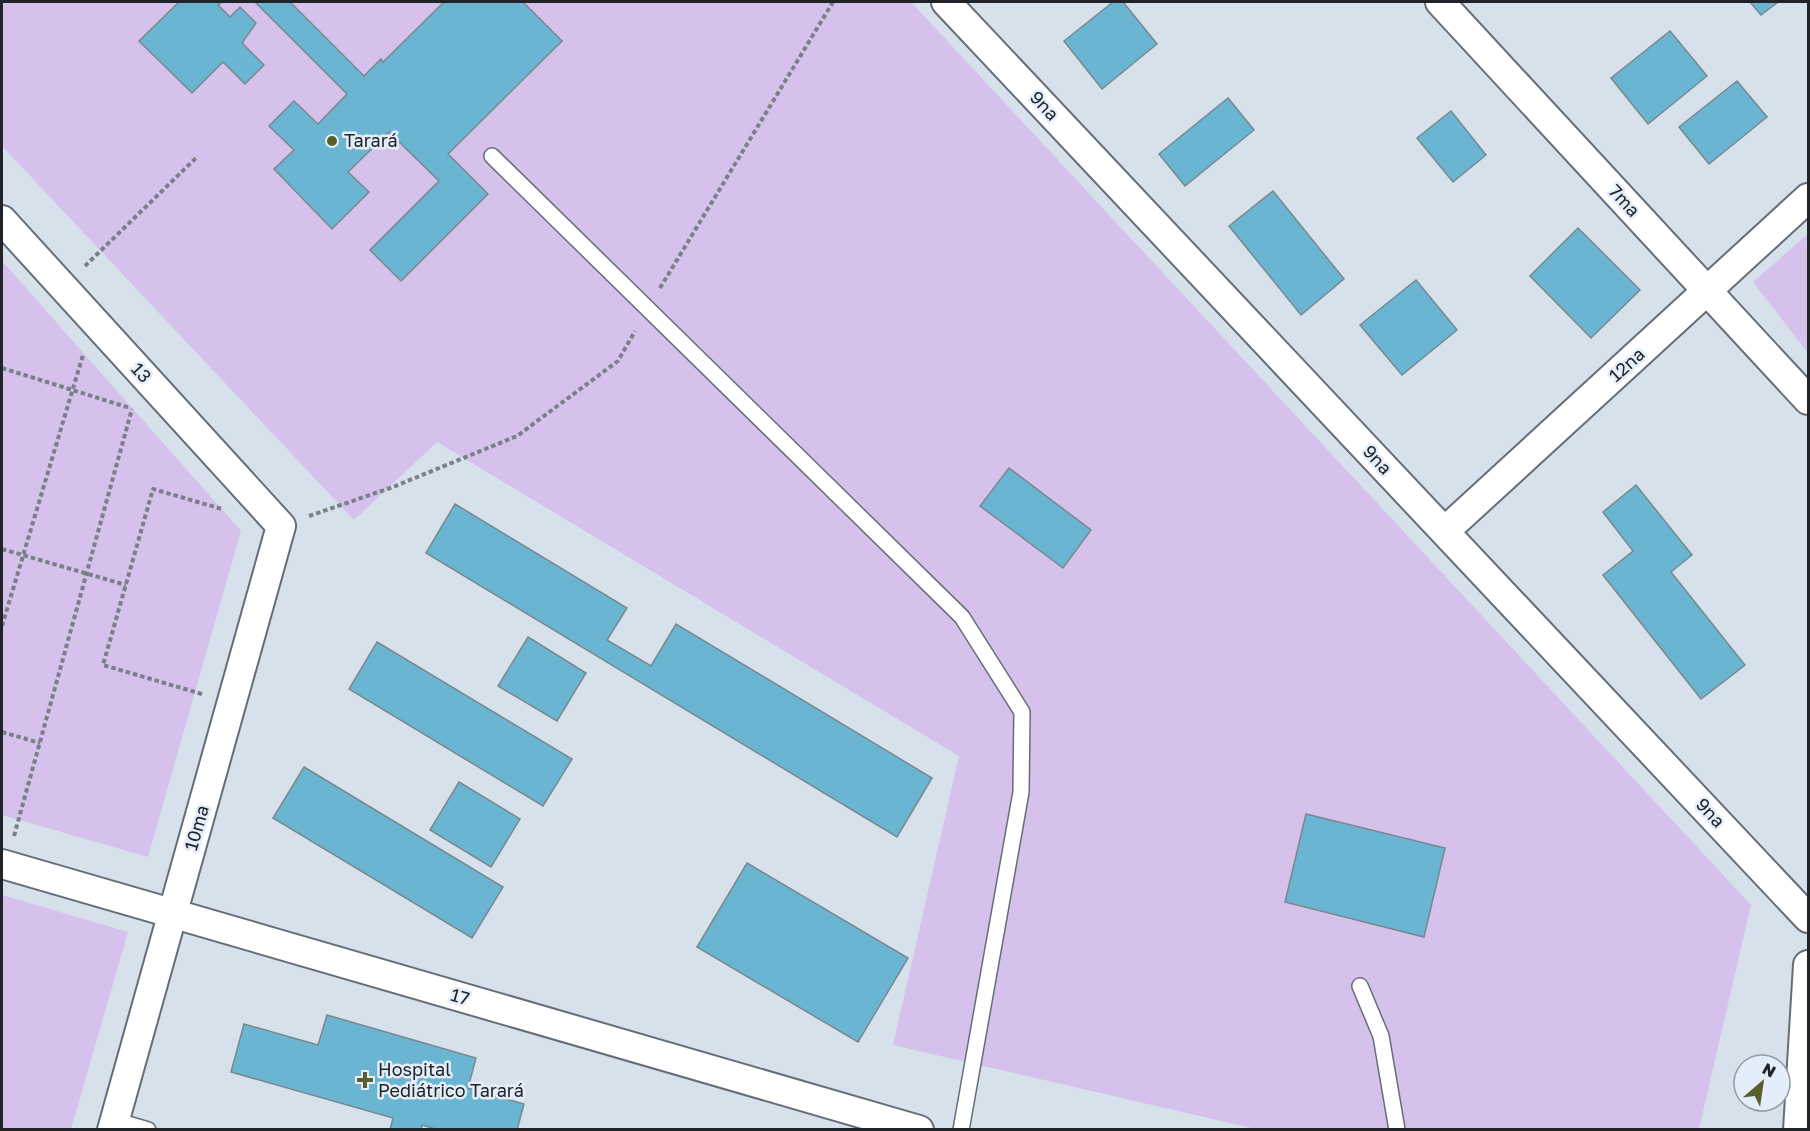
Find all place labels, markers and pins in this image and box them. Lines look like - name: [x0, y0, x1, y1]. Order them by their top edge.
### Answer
- place label: Tarará: [344, 129, 398, 151]
- marker: Tarará: [325, 134, 339, 148]
- place label: Hospital Pediátrico Tarará: [378, 1058, 524, 1101]
- marker: Hospital Pediátrico Tarará: [356, 1071, 374, 1089]

